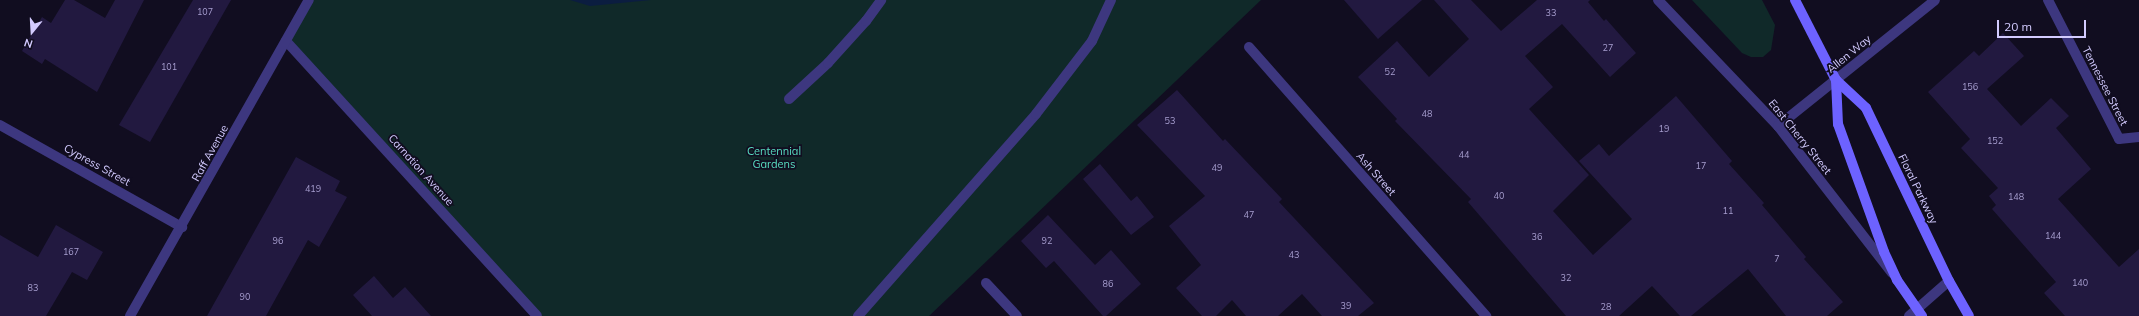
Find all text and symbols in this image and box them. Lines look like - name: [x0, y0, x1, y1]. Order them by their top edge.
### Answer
- house number: 107: [197, 7, 213, 17]
- house number: 33: [1546, 8, 1556, 18]
- north arrow: [12, 12, 52, 52]
- scale bar: [1999, 12, 2088, 38]
- text: 20 m: [2004, 19, 2032, 34]
- street label: Allen Way: [1824, 32, 1874, 76]
- text: N: [22, 35, 34, 51]
- house number: 27: [1603, 43, 1613, 53]
- street label: Tennessee Street: [2079, 44, 2131, 128]
- house number: 101: [161, 62, 177, 72]
- house number: 52: [1385, 67, 1395, 77]
- house number: 156: [1962, 82, 1978, 92]
- street label: East Cherry Street: [1766, 97, 1834, 177]
- house number: 48: [1422, 109, 1432, 119]
- house number: 53: [1165, 116, 1175, 126]
- street label: Raff Avenue: [189, 122, 231, 184]
- house number: 19: [1659, 124, 1669, 134]
- street label: Carnation Avenue: [386, 132, 456, 208]
- house number: 152: [1987, 136, 2003, 146]
- street label: Cypress Street: [62, 141, 132, 189]
- park label: Centennial Gardens: [747, 145, 801, 171]
- street label: Ash Street: [1354, 150, 1398, 198]
- house number: 44: [1459, 150, 1469, 160]
- street label: Floral Parkway: [1895, 152, 1941, 226]
- house number: 17: [1696, 161, 1706, 171]
- house number: 49: [1212, 163, 1222, 173]
- house number: 419: [305, 184, 321, 194]
- house number: 40: [1494, 191, 1504, 201]
- house number: 148: [2008, 192, 2024, 202]
- house number: 11: [1723, 206, 1733, 216]
- house number: 47: [1244, 210, 1254, 220]
- house number: 144: [2045, 231, 2061, 241]
- house number: 36: [1532, 232, 1542, 242]
- house number: 96: [273, 236, 283, 246]
- house number: 92: [1042, 236, 1052, 246]
- house number: 167: [63, 247, 79, 257]
- house number: 43: [1289, 250, 1299, 260]
- house number: 7: [1774, 254, 1780, 264]
- house number: 32: [1561, 273, 1571, 283]
- house number: 140: [2072, 278, 2088, 288]
- house number: 86: [1103, 279, 1113, 289]
- house number: 83: [28, 283, 38, 293]
- house number: 90: [240, 292, 250, 302]
- house number: 39: [1341, 301, 1351, 311]
- house number: 28: [1601, 302, 1611, 312]

